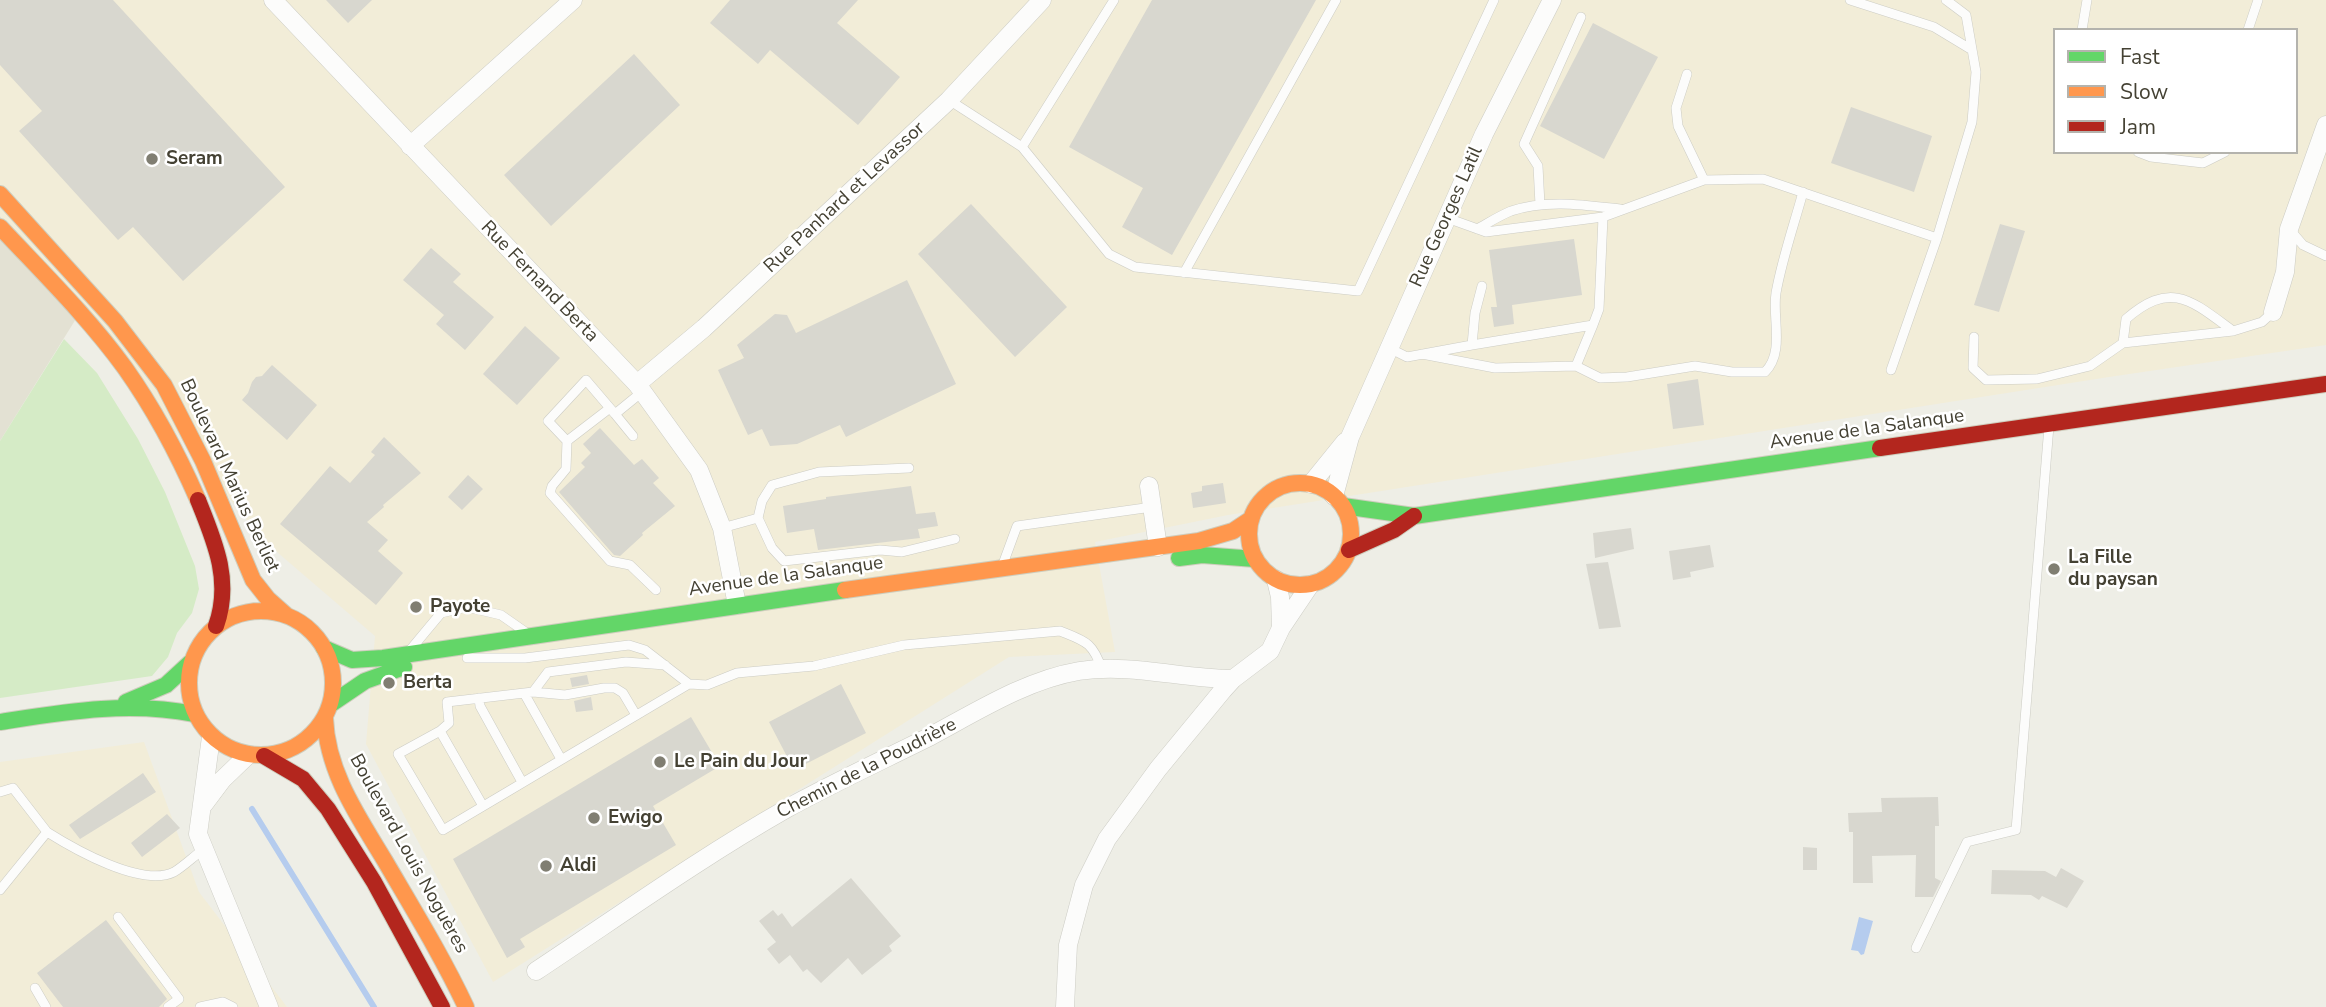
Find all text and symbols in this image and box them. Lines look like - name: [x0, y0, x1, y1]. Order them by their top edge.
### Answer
- legend: [2053, 28, 2298, 154]
- text: Fast: [2120, 43, 2160, 71]
- text: Slow: [2120, 78, 2168, 106]
- text: Jam: [2120, 113, 2156, 141]
- street label: Rue Panhard et Levassor: [760, 118, 930, 278]
- street label: Rue Georges Latil: [1406, 143, 1488, 291]
- place label: Seram: [166, 148, 223, 170]
- marker: Seram: [144, 151, 160, 167]
- street label: Rue Fernand Berta: [475, 217, 603, 347]
- street label: Boulevard Marius Berliet: [174, 376, 284, 576]
- street label: Avenue de la Salanque: [1768, 405, 1966, 455]
- place label: La Fille du paysan: [2068, 547, 2158, 591]
- street label: Avenue de la Salanque: [687, 552, 885, 602]
- marker: La Fille du paysan: [2046, 561, 2062, 577]
- place label: Payote: [430, 596, 490, 618]
- marker: Payote: [408, 599, 424, 615]
- place label: Berta: [403, 672, 452, 694]
- marker: Berta: [381, 675, 397, 691]
- street label: Chemin de la Poudrière: [773, 714, 961, 824]
- street label: Boulevard Louis Noguères: [344, 750, 472, 958]
- place label: Le Pain du Jour: [674, 751, 807, 773]
- marker: Le Pain du Jour: [652, 754, 668, 770]
- place label: Ewigo: [608, 807, 663, 829]
- marker: Ewigo: [586, 810, 602, 826]
- place label: Aldi: [560, 855, 596, 877]
- marker: Aldi: [538, 858, 554, 874]

